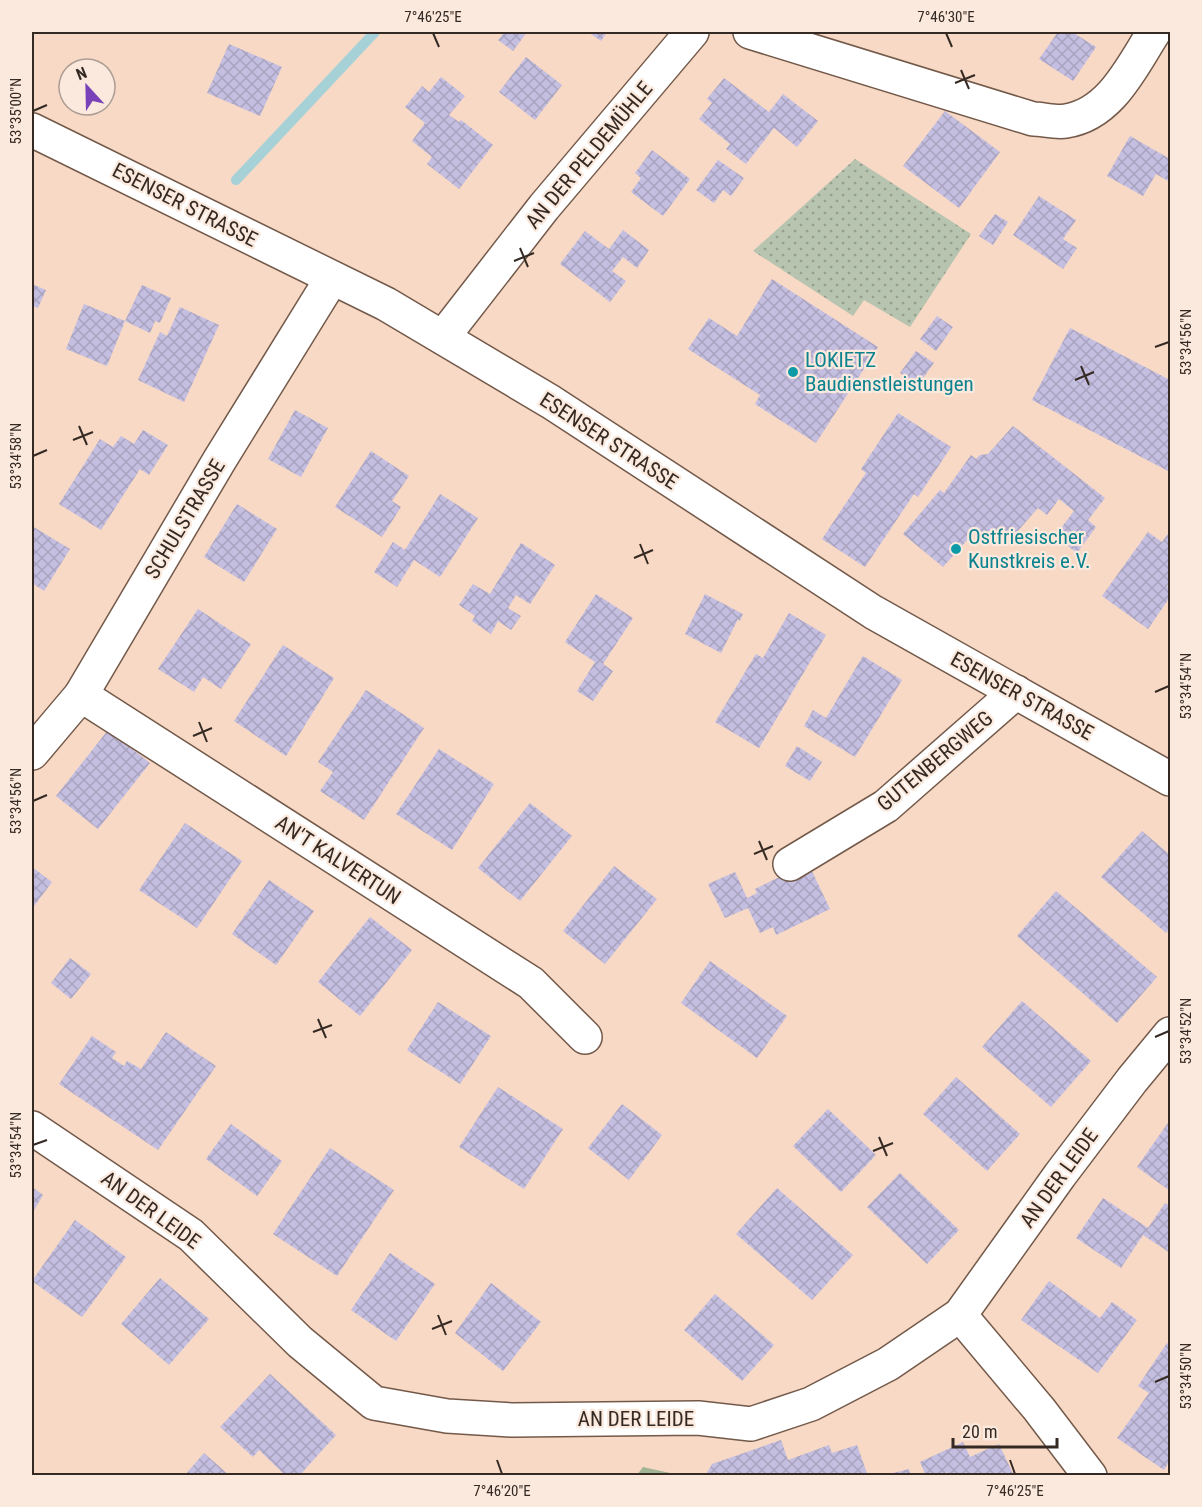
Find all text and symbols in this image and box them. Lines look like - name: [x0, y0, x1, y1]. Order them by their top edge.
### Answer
- text: 7°46'25"E: [404, 8, 462, 26]
- text: 7°46'30"E: [917, 8, 975, 26]
- north arrow: [57, 57, 117, 117]
- text: N: [73, 63, 90, 84]
- street label: AN DER PELDEMÜHLE: [521, 77, 657, 233]
- text: 53°35'00"N: [7, 78, 25, 144]
- street label: ESENSER STRASSE: [109, 158, 261, 252]
- text: 53°34'56"N: [1177, 309, 1195, 375]
- place label: LOKIETZ Baudienstleistungen: [805, 348, 974, 396]
- marker: LOKIETZ Baudienstleistungen: [786, 365, 800, 379]
- street label: ESENSER STRASSE: [536, 388, 682, 494]
- text: 53°34'58"N: [7, 423, 25, 489]
- street label: SCHULSTRASSE: [140, 455, 230, 583]
- place label: Ostfriesischer Kunstkreis e.V.: [968, 525, 1090, 573]
- marker: Ostfriesischer Kunstkreis e.V.: [949, 542, 963, 556]
- street label: ESENSER STRASSE: [946, 647, 1098, 745]
- text: 53°34'54"N: [1177, 653, 1195, 719]
- street label: GUTENBERGWEG: [873, 706, 997, 816]
- text: 53°34'56"N: [7, 768, 25, 834]
- street label: AN'T KALVERTUN: [271, 811, 405, 909]
- text: 53°34'52"N: [1177, 998, 1195, 1064]
- text: 53°34'54"N: [7, 1112, 25, 1178]
- street label: AN DER LEIDE: [1015, 1124, 1103, 1232]
- street label: AN DER LEIDE: [97, 1166, 205, 1254]
- text: 53°34'50"N: [1177, 1343, 1195, 1409]
- street label: AN DER LEIDE: [578, 1407, 694, 1431]
- scale bar: [953, 1411, 1056, 1449]
- text: 20 m: [962, 1421, 997, 1442]
- text: 7°46'20"E: [473, 1482, 531, 1500]
- text: 7°46'25"E: [986, 1482, 1044, 1500]

